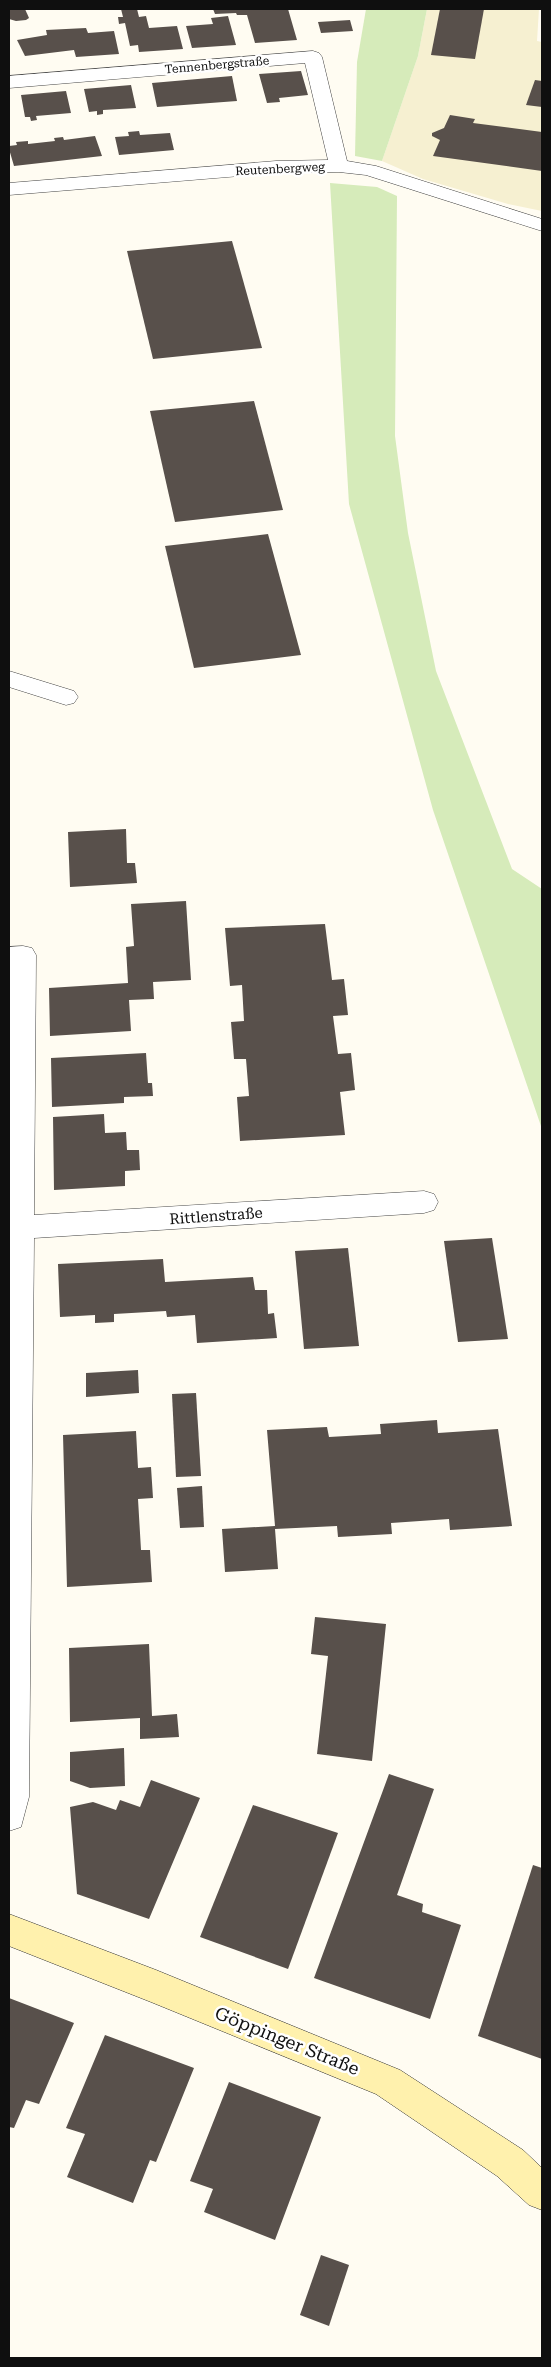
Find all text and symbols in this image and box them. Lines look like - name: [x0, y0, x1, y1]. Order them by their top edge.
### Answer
- street label: Tennenbergstraße: [164, 53, 270, 77]
- street label: Reutenbergweg: [235, 160, 325, 178]
- street label: Rittlenstraße: [169, 1204, 263, 1228]
- street label: Göppinger Straße: [212, 2002, 363, 2079]

